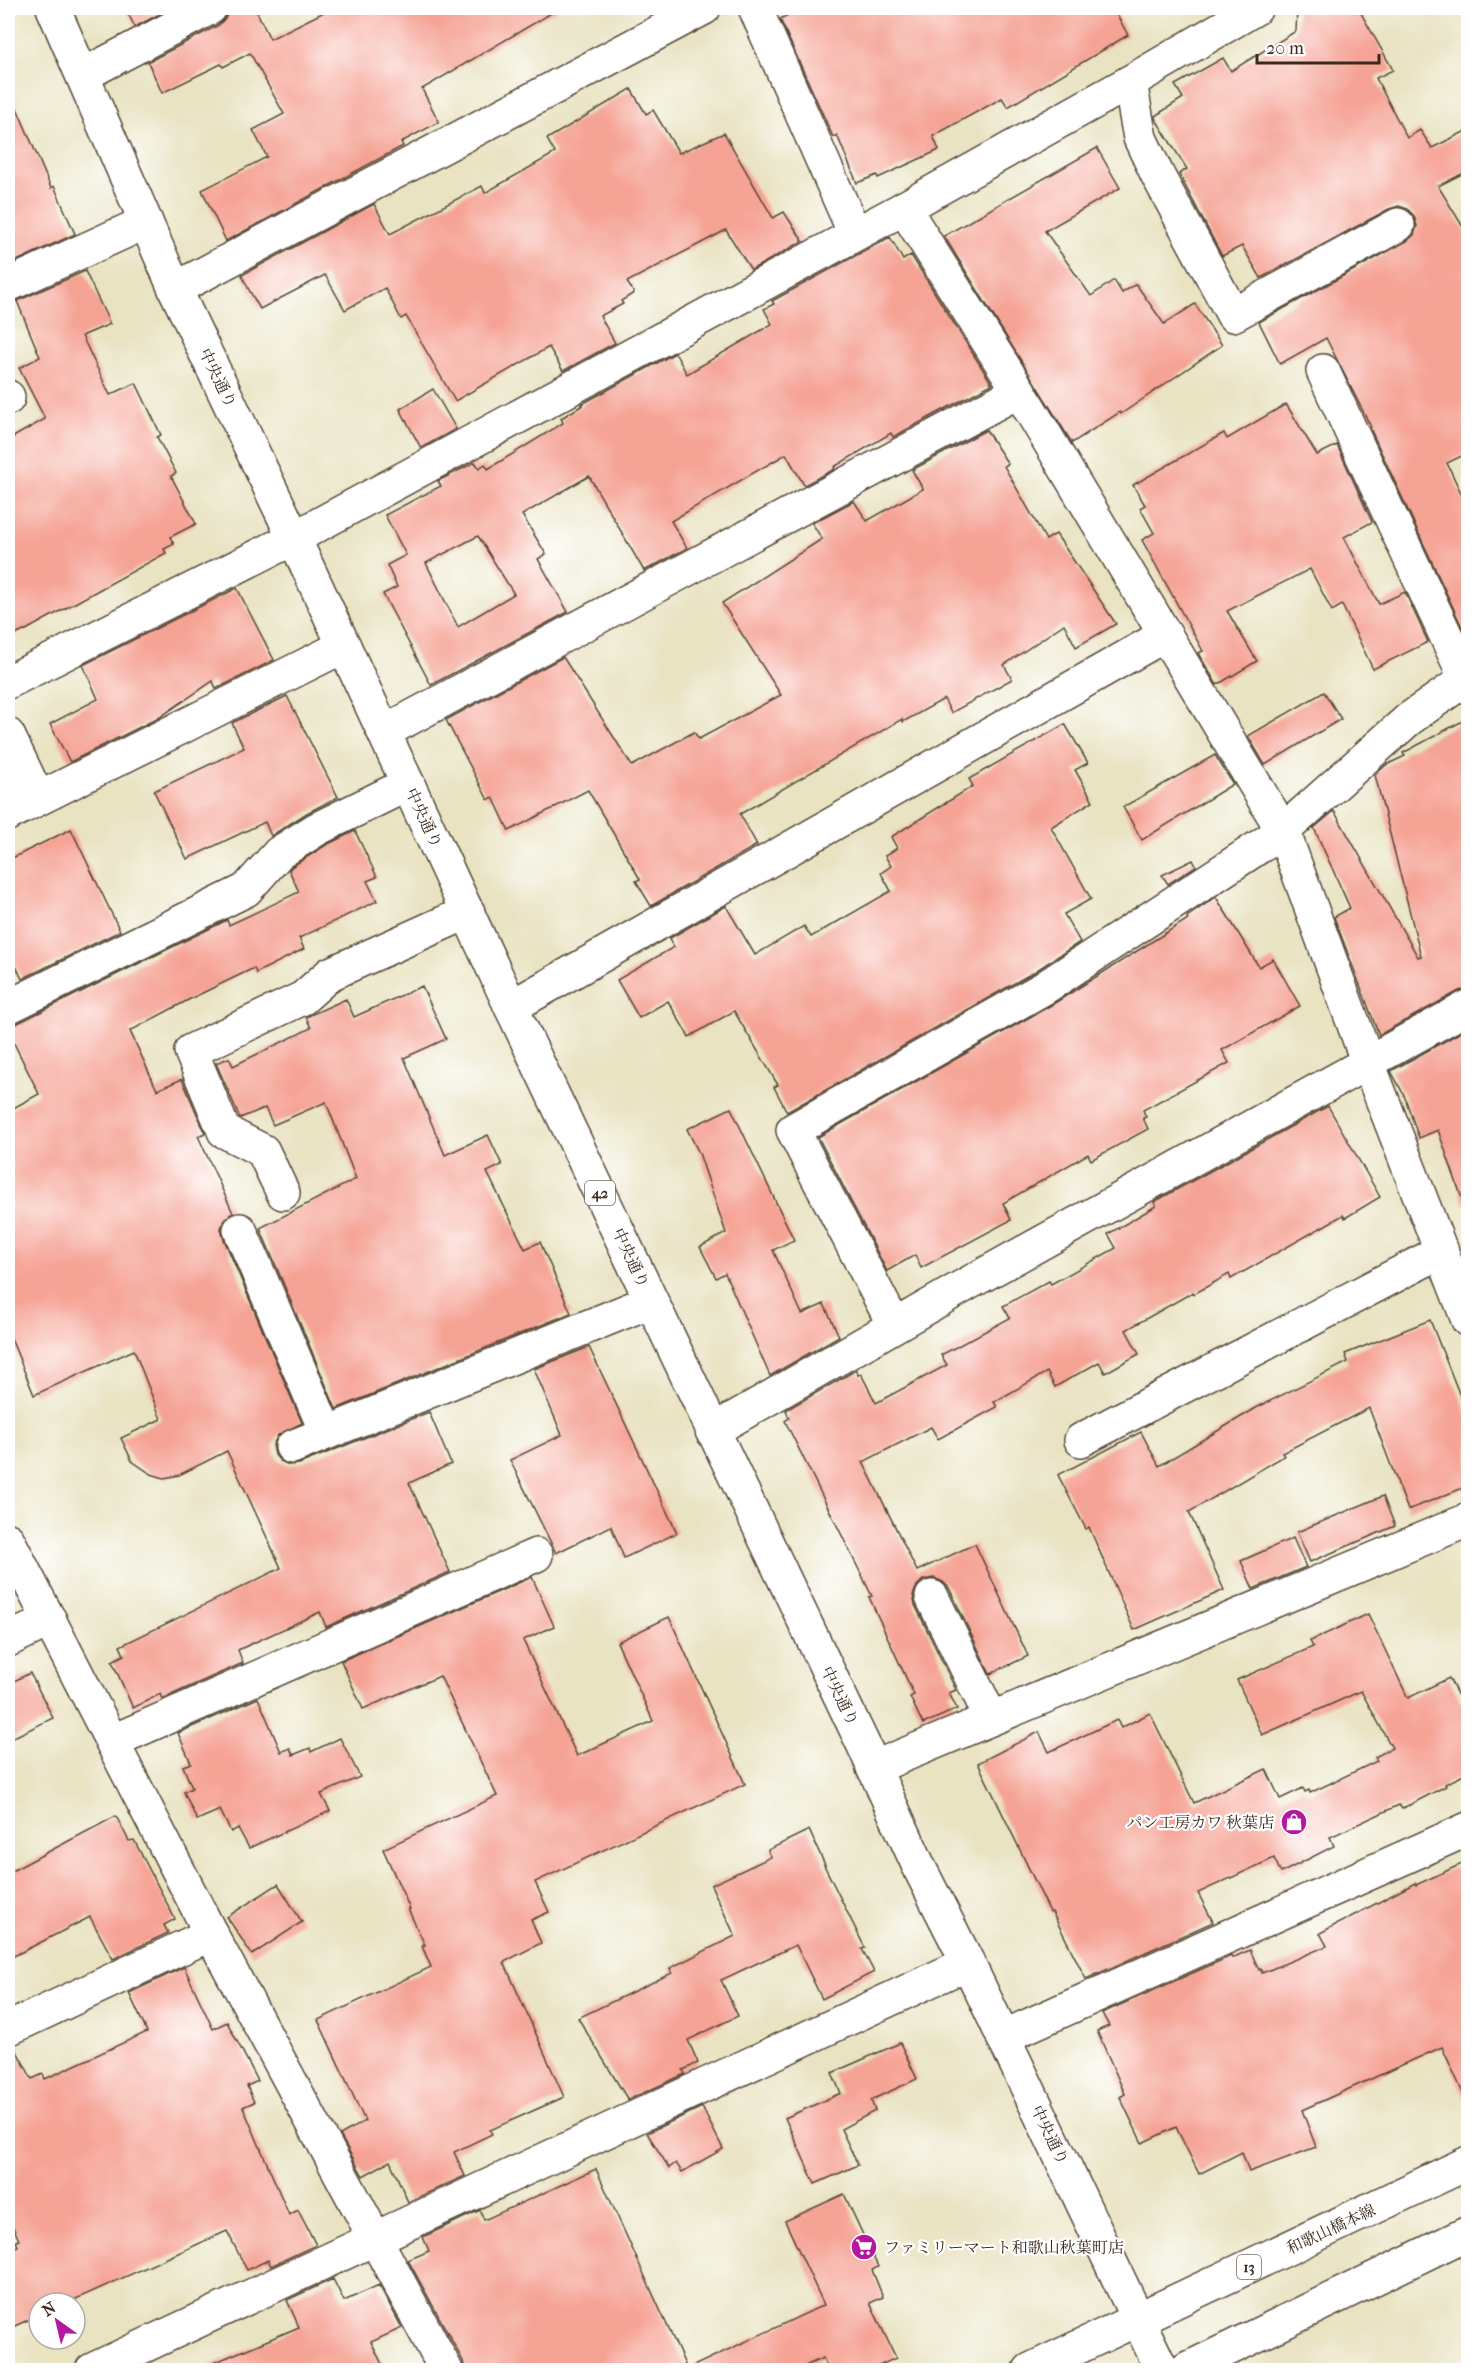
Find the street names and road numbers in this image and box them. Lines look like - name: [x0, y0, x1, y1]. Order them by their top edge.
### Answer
- street label: 中央通り: [195, 345, 241, 411]
- street label: 中央通り: [402, 785, 446, 851]
- road number: 42: [585, 1181, 615, 1205]
- street label: 中央通り: [609, 1225, 653, 1291]
- street label: 中央通り: [817, 1663, 863, 1729]
- street label: 中央通り: [1027, 2102, 1073, 2168]
- street label: 和歌山橋本線: [1283, 2200, 1379, 2258]
- road number: 13: [1237, 2255, 1261, 2279]

